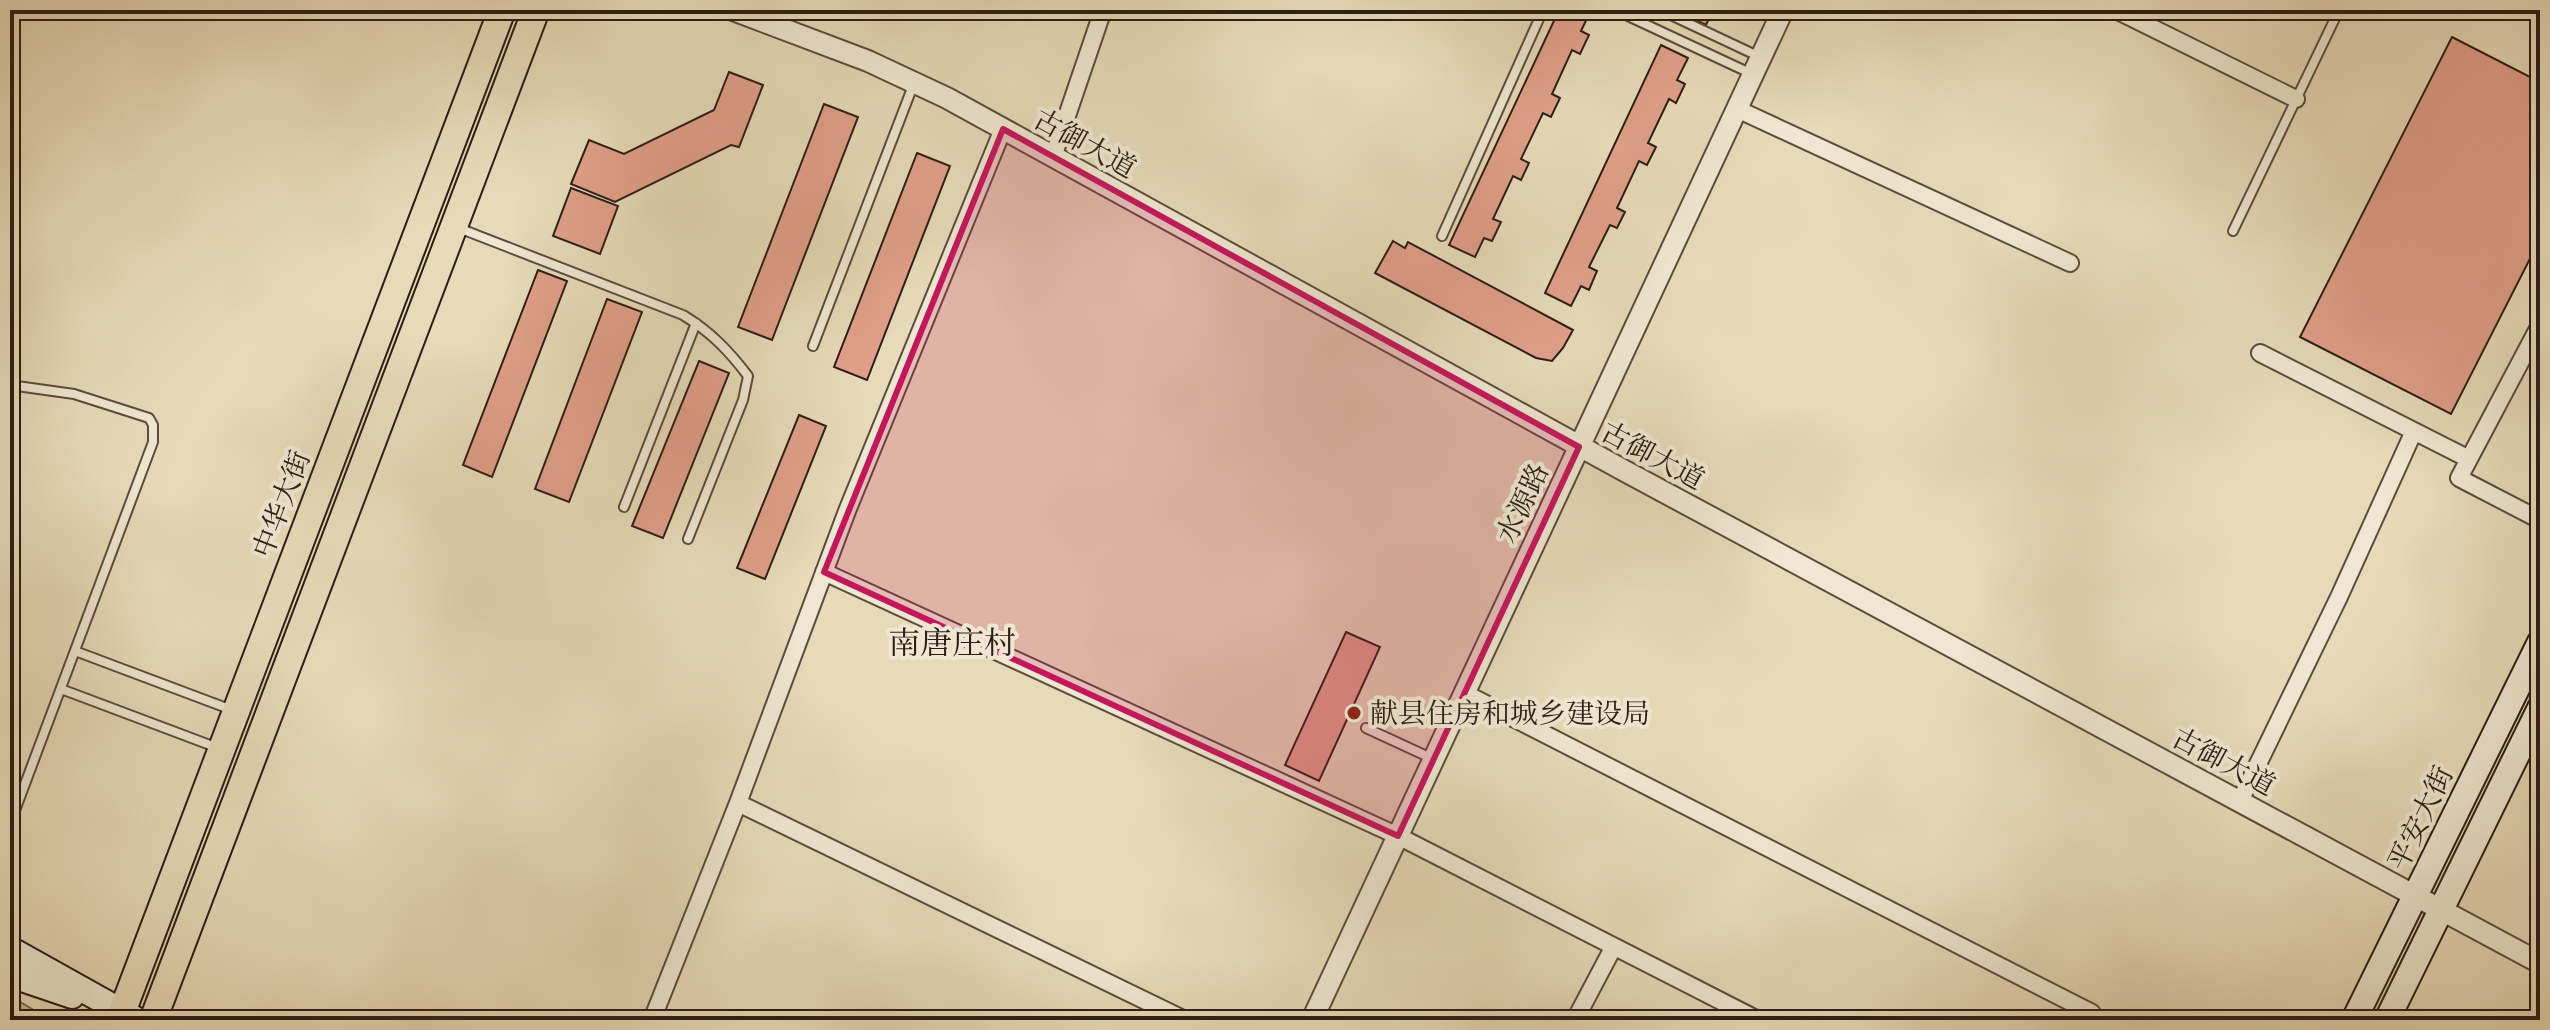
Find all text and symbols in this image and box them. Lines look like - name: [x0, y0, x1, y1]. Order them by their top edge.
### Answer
- street label: 古御大道: [1026, 103, 1141, 188]
- street label: 古御大道: [1594, 415, 1709, 499]
- street label: 中华大街: [247, 446, 320, 563]
- street label: 水源路: [1491, 459, 1558, 550]
- district label: 南唐庄村: [888, 625, 1016, 666]
- place label: 献县住房和城乡建设局: [1370, 698, 1650, 733]
- marker: 献县住房和城乡建设局: [1345, 704, 1363, 722]
- street label: 古御大道: [2165, 721, 2280, 805]
- street label: 平安大街: [2382, 761, 2463, 877]

